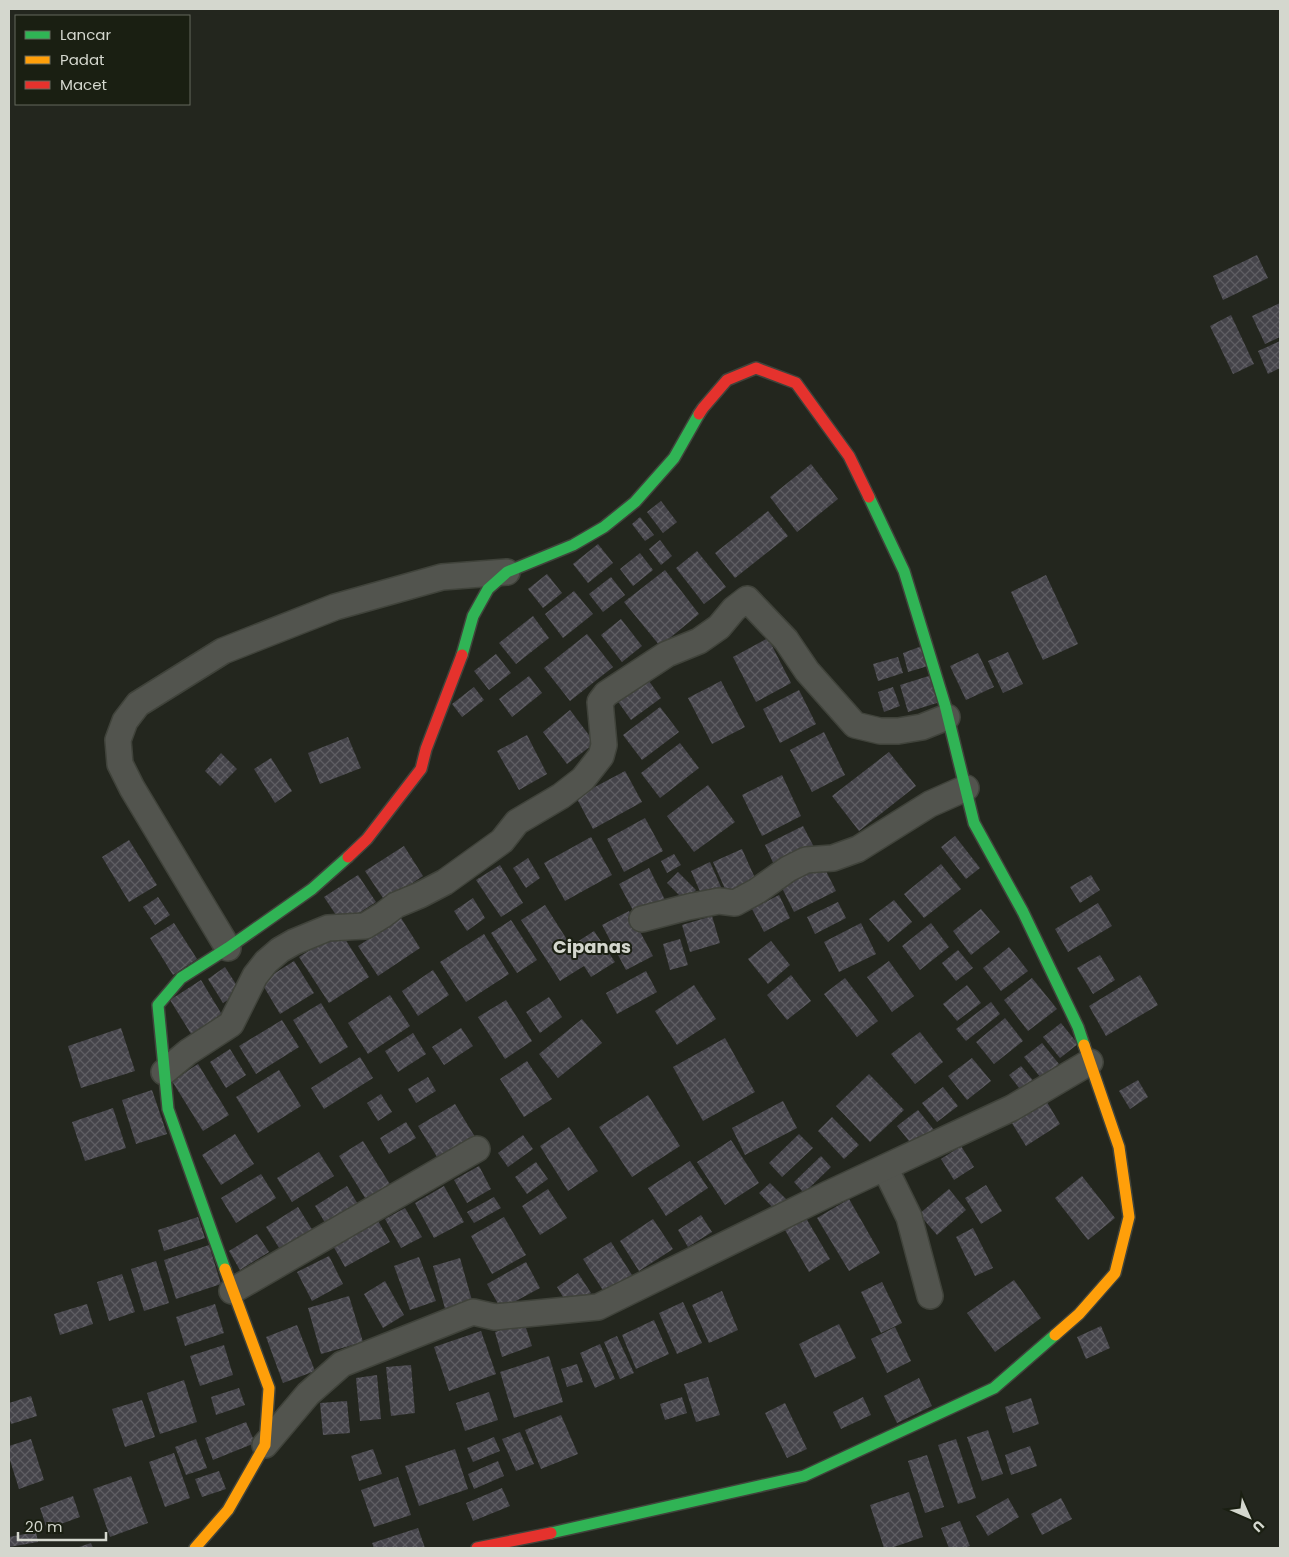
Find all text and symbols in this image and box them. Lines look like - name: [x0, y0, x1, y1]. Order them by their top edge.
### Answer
- legend: [15, 15, 190, 105]
- text: Lancar: [60, 24, 111, 45]
- text: Padat: [60, 49, 105, 70]
- text: Macet: [60, 74, 107, 95]
- district label: Cipanas: [553, 934, 631, 959]
- north arrow: [1224, 1492, 1274, 1542]
- scale bar: [18, 1510, 105, 1542]
- text: 20 m: [25, 1516, 63, 1537]
- text: U: [1248, 1516, 1269, 1537]

